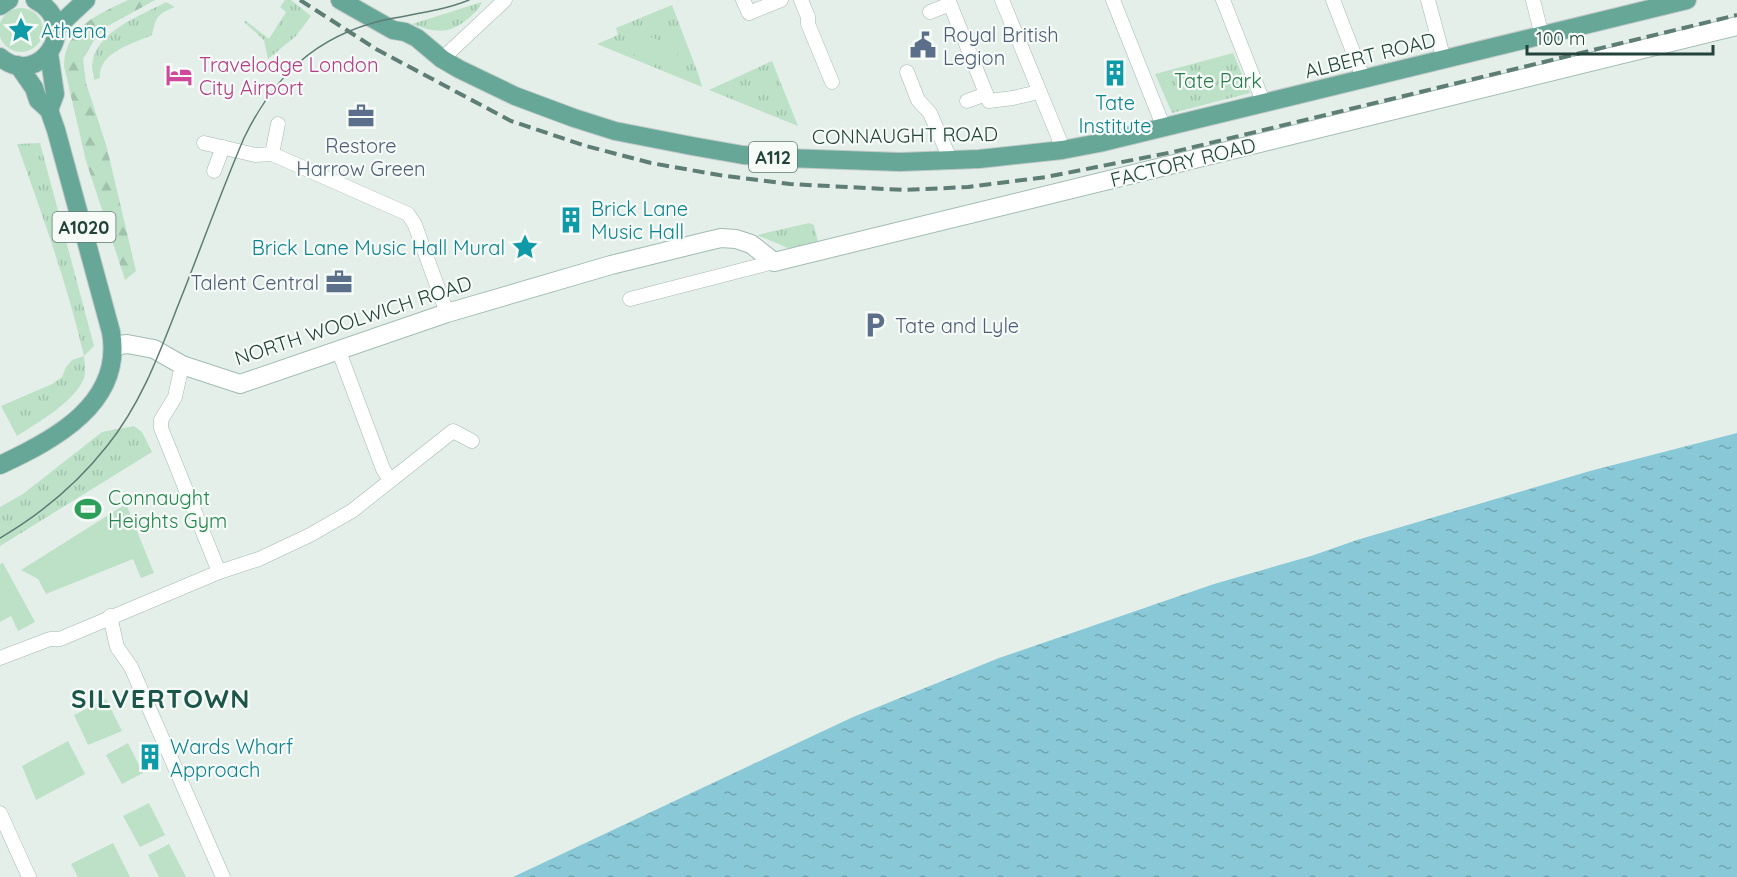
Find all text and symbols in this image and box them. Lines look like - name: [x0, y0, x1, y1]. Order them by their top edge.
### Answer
- place icon: Athena: [6, 15, 36, 45]
- place label: Athena: [41, 18, 107, 43]
- scale bar: [1527, 18, 1713, 56]
- place label: Royal British Legion: [943, 22, 1059, 70]
- street label: ALBERT ROAD: [1302, 27, 1438, 83]
- text: 100 m: [1536, 27, 1585, 50]
- public building icon: Royal British Legion: [908, 30, 938, 60]
- place label: Travelodge London City Airport: [199, 52, 378, 100]
- building icon: Tate Institute: [1100, 58, 1130, 88]
- hotel icon: Travelodge London City Airport: [164, 60, 194, 90]
- park label: Tate Park: [1174, 68, 1262, 93]
- place label: Tate Institute: [1078, 90, 1152, 138]
- office icon: Restore Harrow Green: [346, 101, 376, 131]
- street label: CONNAUGHT ROAD: [812, 121, 998, 149]
- street label: FACTORY ROAD: [1108, 132, 1258, 192]
- place label: Restore Harrow Green: [296, 133, 426, 181]
- road number: A112: [749, 142, 797, 172]
- place label: Brick Lane Music Hall: [591, 196, 688, 244]
- building icon: Brick Lane Music Hall: [556, 205, 586, 235]
- road number: A1020: [52, 212, 116, 242]
- place icon: Brick Lane Music Hall Mural: [510, 232, 540, 262]
- place label: Brick Lane Music Hall Mural: [252, 235, 505, 260]
- office icon: Talent Central: [324, 267, 354, 297]
- place label: Talent Central: [190, 270, 319, 295]
- street label: NORTH WOOLWICH ROAD: [231, 270, 475, 370]
- parking icon: Tate and Lyle: [860, 310, 890, 340]
- place label: Tate and Lyle: [895, 313, 1019, 338]
- place label: Connaught Heights Gym: [108, 485, 227, 533]
- sports icon: Connaught Heights Gym: [73, 494, 103, 524]
- district label: SILVERTOWN: [71, 682, 251, 715]
- place label: Wards Wharf Approach: [170, 734, 293, 782]
- building icon: Wards Wharf Approach: [135, 742, 165, 772]

